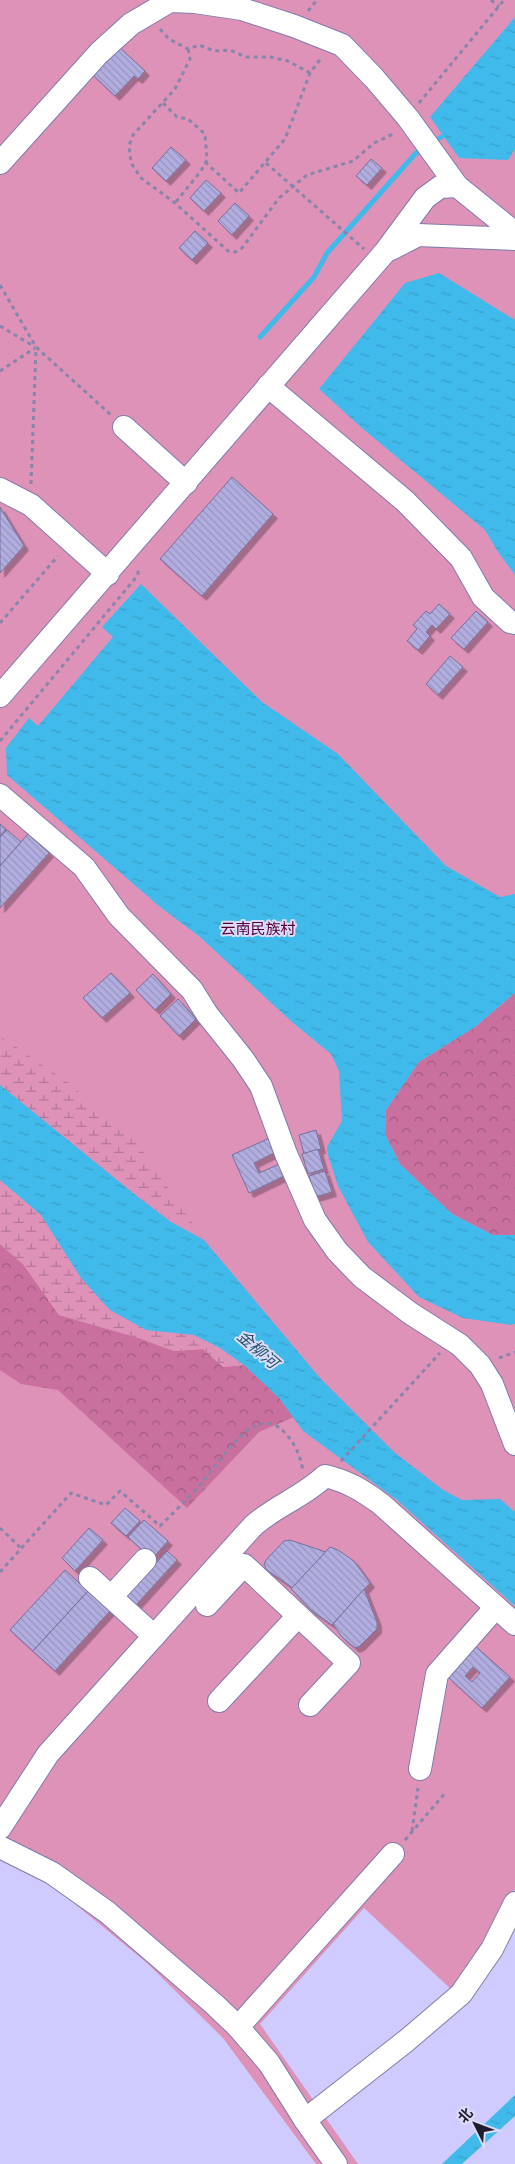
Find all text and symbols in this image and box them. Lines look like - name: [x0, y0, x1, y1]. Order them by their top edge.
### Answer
- park label: 云南民族村: [220, 919, 296, 938]
- water label: 金柳河: [233, 1326, 285, 1374]
- north arrow: [450, 2099, 500, 2149]
- text: 北: [454, 2104, 476, 2126]

